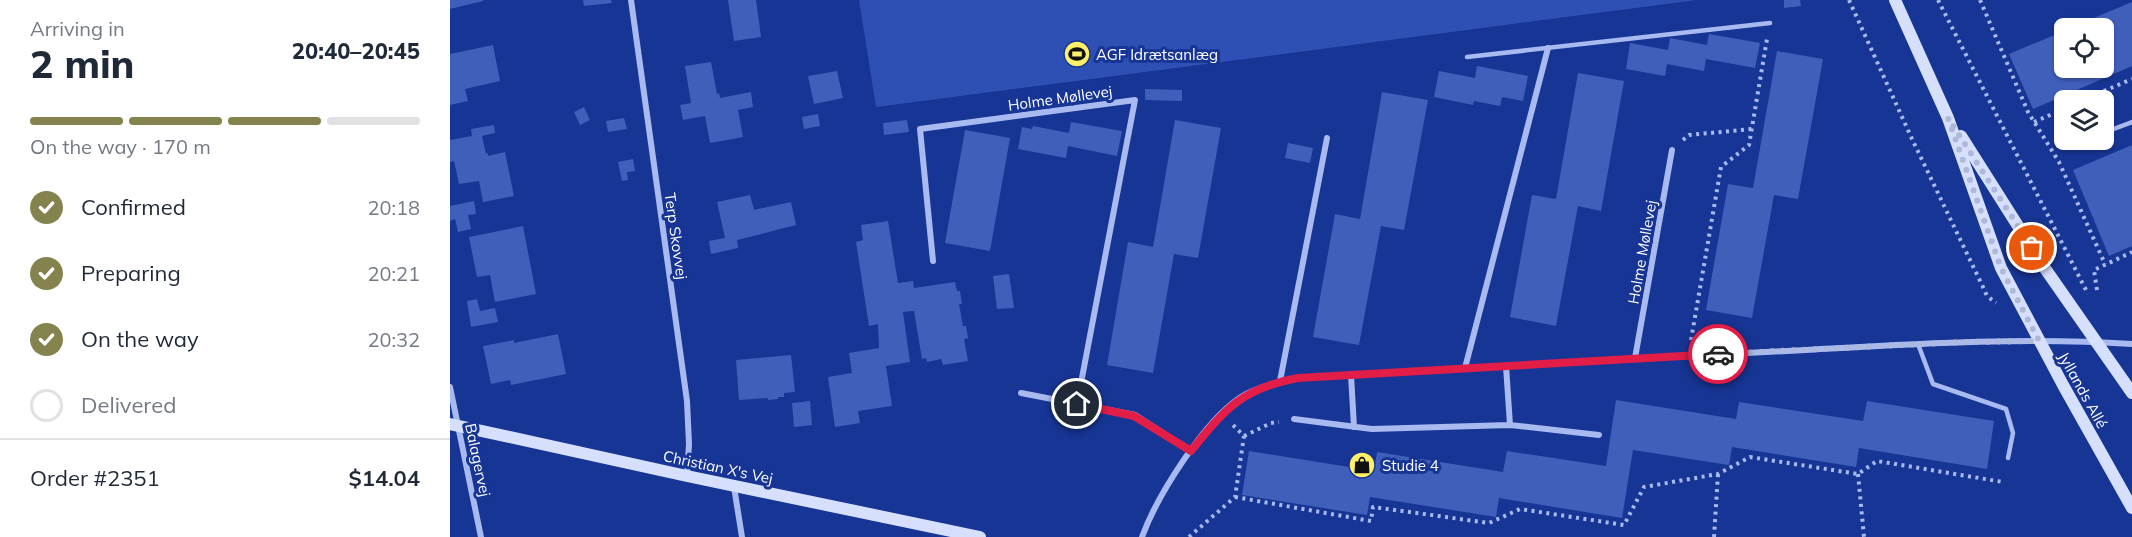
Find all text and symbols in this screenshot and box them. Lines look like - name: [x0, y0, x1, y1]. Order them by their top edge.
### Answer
- text: Arriving in: [30, 16, 125, 41]
- map controls: [2054, 18, 2114, 150]
- button: locate: [2054, 18, 2114, 78]
- text: 20:40–20:45: [292, 37, 420, 65]
- text: 2 min: [30, 39, 135, 88]
- sports icon: AGF Idrætsanlæg: [1062, 39, 1092, 69]
- place label: AGF Idrætsanlæg: [1096, 45, 1218, 64]
- street label: Holme Møllevej: [1007, 81, 1113, 115]
- button: layers: [2054, 90, 2114, 150]
- text: On the way · 170 m: [30, 134, 211, 159]
- icon: check: [30, 191, 63, 224]
- street label: Terp Skovvej: [661, 191, 691, 281]
- text: Confirmed: [81, 193, 186, 221]
- text: 20:18: [367, 195, 420, 220]
- street label: Holme Møllevej: [1624, 199, 1660, 305]
- pin: [2006, 222, 2057, 273]
- icon: bag: [2015, 231, 2048, 264]
- icon: check: [30, 257, 63, 290]
- text: Preparing: [81, 259, 181, 287]
- text: 20:21: [367, 261, 420, 286]
- icon: check: [30, 323, 63, 356]
- courier: [1688, 324, 1748, 384]
- text: On the way: [81, 325, 199, 353]
- text: 20:32: [367, 327, 420, 352]
- icon: car: [1702, 338, 1735, 371]
- street label: Jyllands Allé: [2054, 348, 2112, 432]
- pin: [1051, 378, 1102, 429]
- icon: home: [1060, 387, 1093, 420]
- text: Delivered: [81, 391, 176, 419]
- street label: Balagervej: [461, 422, 495, 498]
- street label: Christian X's Vej: [661, 446, 775, 488]
- shop icon: Studie 4: [1347, 450, 1377, 480]
- place label: Studie 4: [1382, 456, 1439, 475]
- text: Order #2351: [30, 464, 160, 492]
- text: $14.04: [349, 464, 420, 492]

